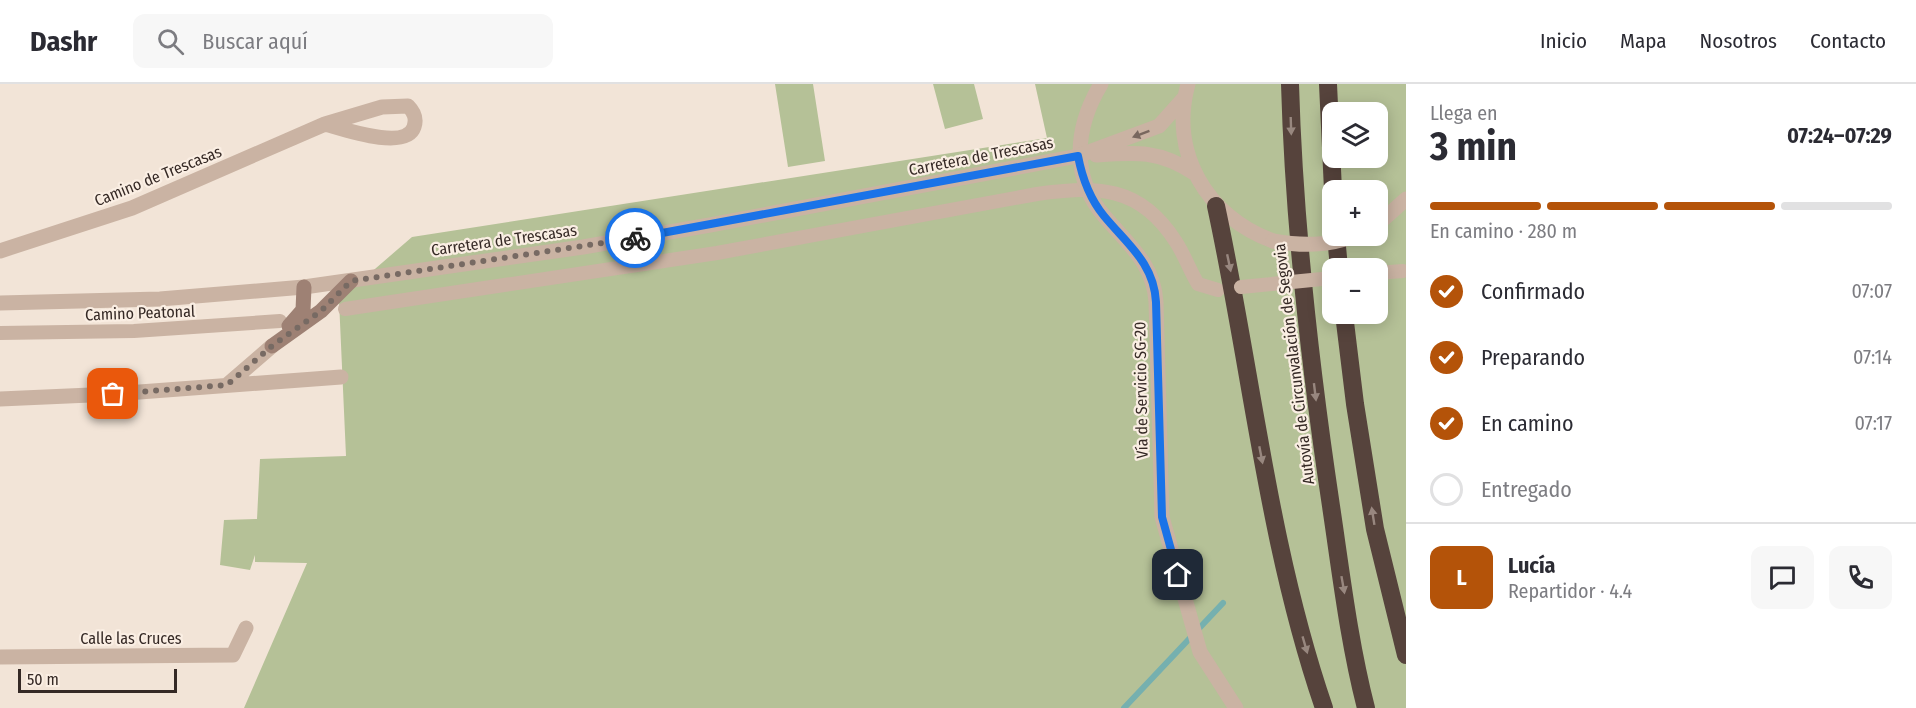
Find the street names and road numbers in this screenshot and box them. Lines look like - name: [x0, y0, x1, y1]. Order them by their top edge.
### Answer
- street label: Carretera de Trescasas: [907, 133, 1055, 179]
- street label: Camino de Trescasas: [92, 142, 225, 210]
- street label: Carretera de Trescasas: [430, 220, 578, 260]
- street label: Autovía de Circunvalación de Segovia: [1270, 242, 1318, 486]
- street label: Camino Peatonal: [85, 302, 195, 324]
- street label: Vía de Servicio SG-20: [1130, 321, 1152, 459]
- street label: Calle las Cruces: [80, 629, 182, 648]

